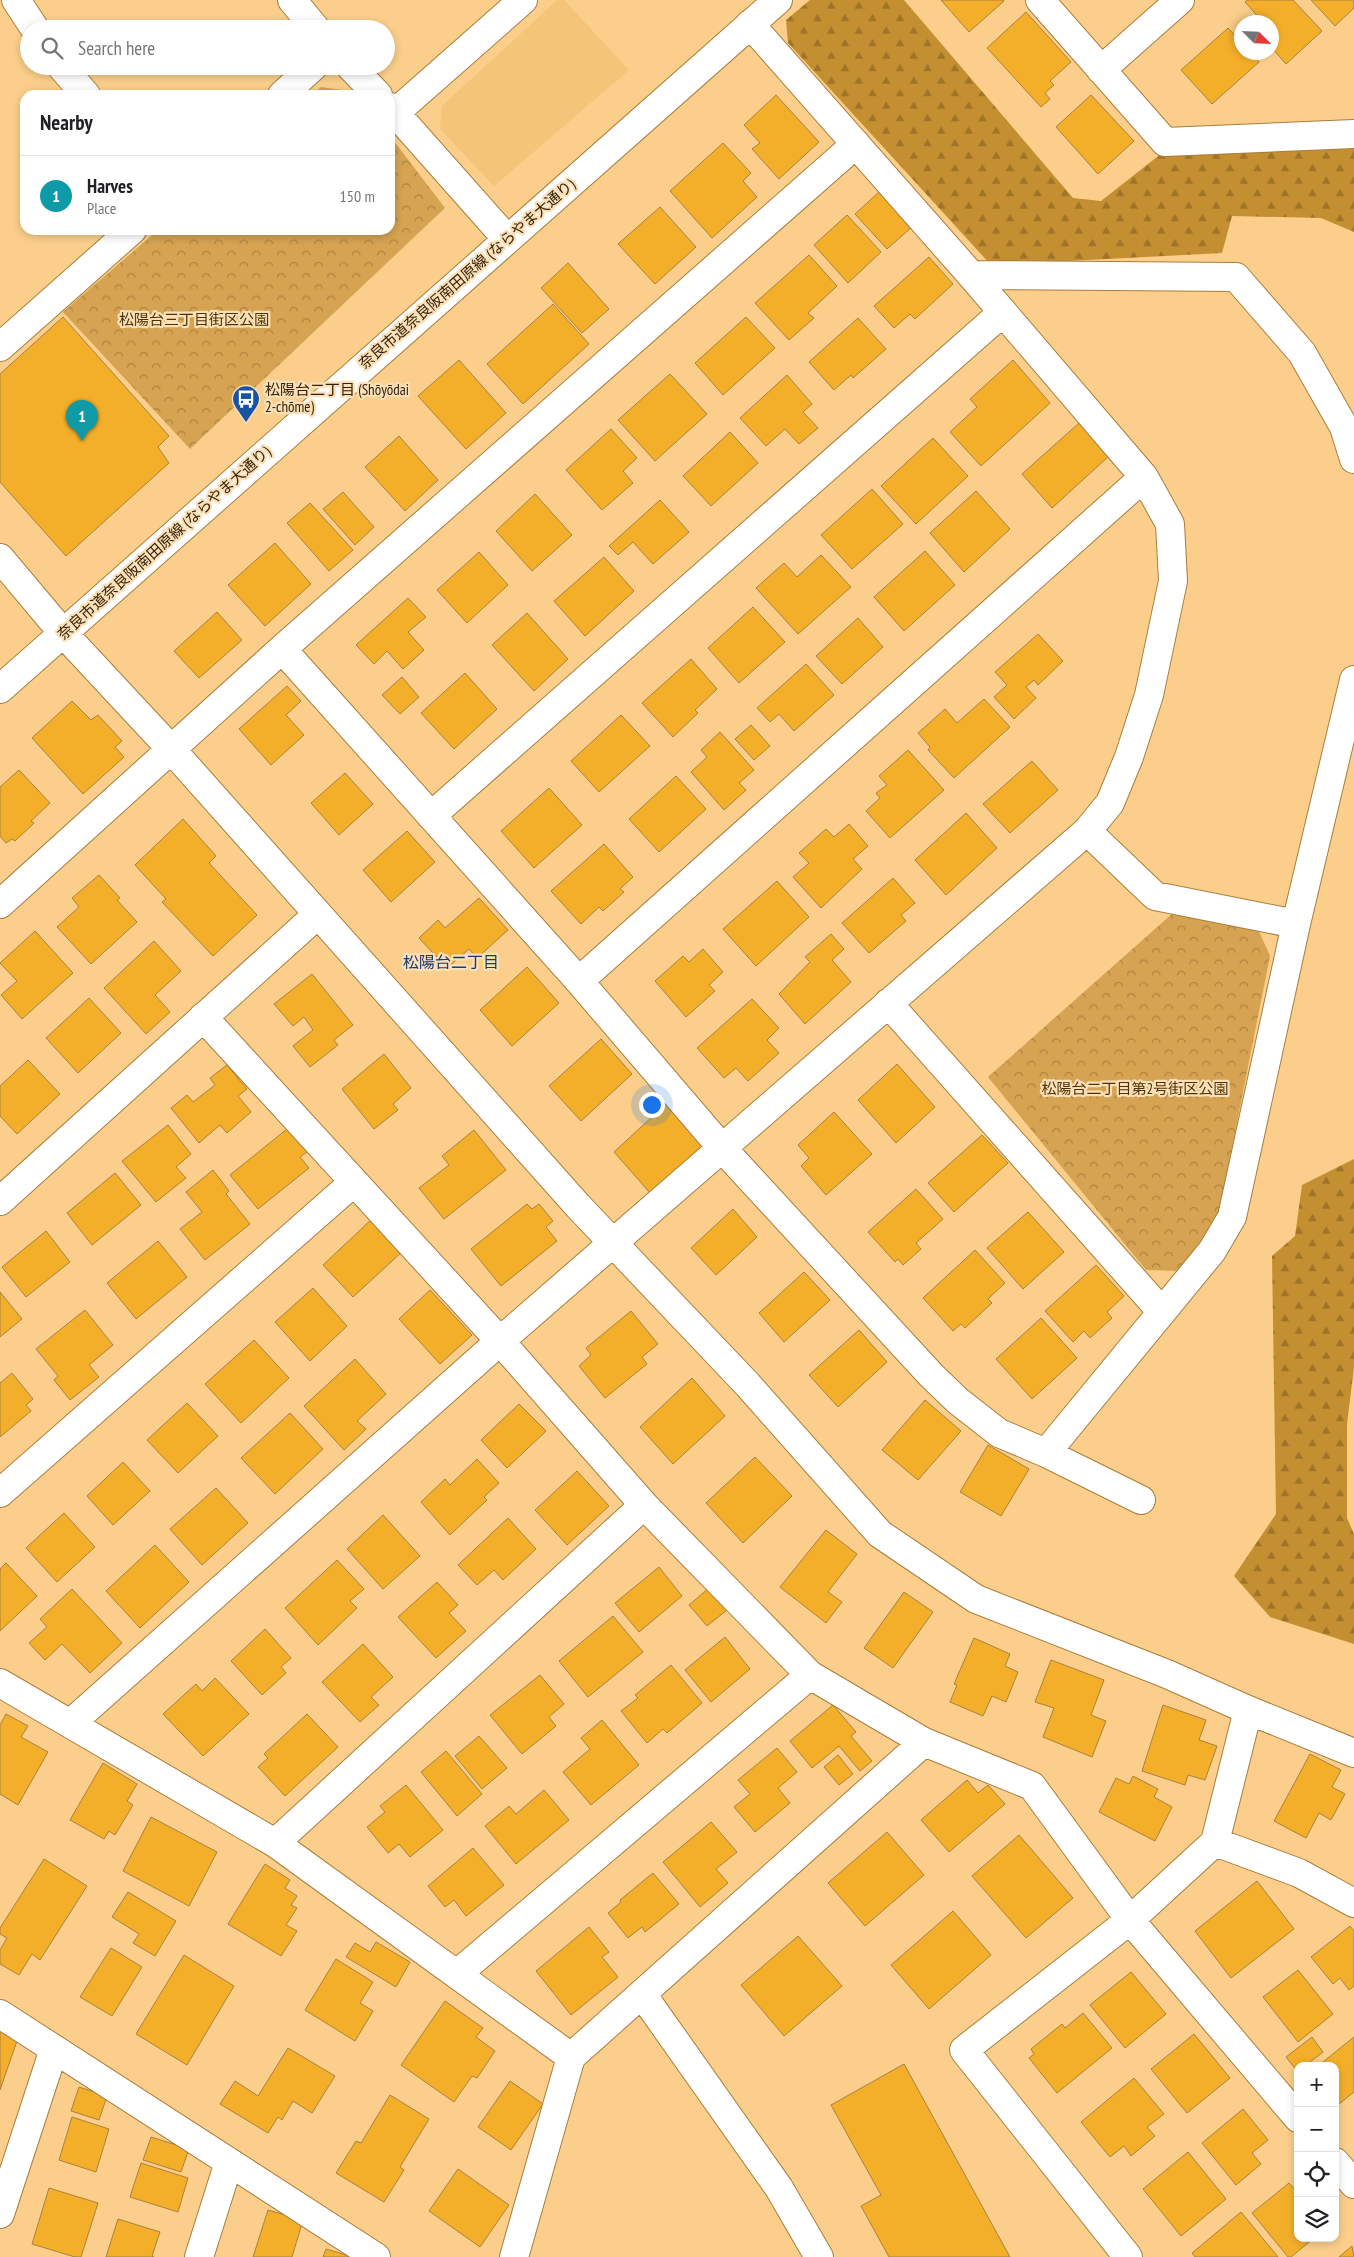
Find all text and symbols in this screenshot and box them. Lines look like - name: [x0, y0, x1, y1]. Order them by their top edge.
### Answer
- north arrow: [1234, 15, 1279, 60]
- search box: [20, 20, 395, 75]
- icon: search: [38, 34, 66, 62]
- text: Search here: [78, 36, 155, 60]
- text: Nearby: [40, 109, 93, 136]
- text: Harves: [87, 174, 133, 198]
- street label: 奈良市道奈良阪南田原線 (ならやま大通り): [355, 174, 579, 373]
- text: 1: [52, 186, 60, 206]
- text: 150 m: [340, 186, 375, 206]
- text: Place: [87, 198, 116, 218]
- park label: 松陽台三丁目街区公園: [119, 310, 269, 329]
- place label: 松陽台二丁目 (Shōyōdai 2-chōme): [265, 380, 409, 416]
- bus stop icon: 松陽台二丁目 (Shōyōdai 2-chōme): [231, 384, 261, 423]
- pin: 1: [66, 400, 98, 441]
- street label: 奈良市道奈良阪南田原線 (ならやま大通り): [53, 441, 274, 643]
- district label: 松陽台二丁目: [403, 952, 499, 972]
- park label: 松陽台二丁目第2号街区公園: [1042, 1079, 1228, 1098]
- your location: [639, 1092, 665, 1118]
- map controls: [1294, 2062, 1339, 2242]
- button: +: [1294, 2062, 1339, 2107]
- button: −: [1294, 2107, 1339, 2152]
- button: locate: [1294, 2152, 1339, 2197]
- button: layers: [1294, 2197, 1339, 2242]

